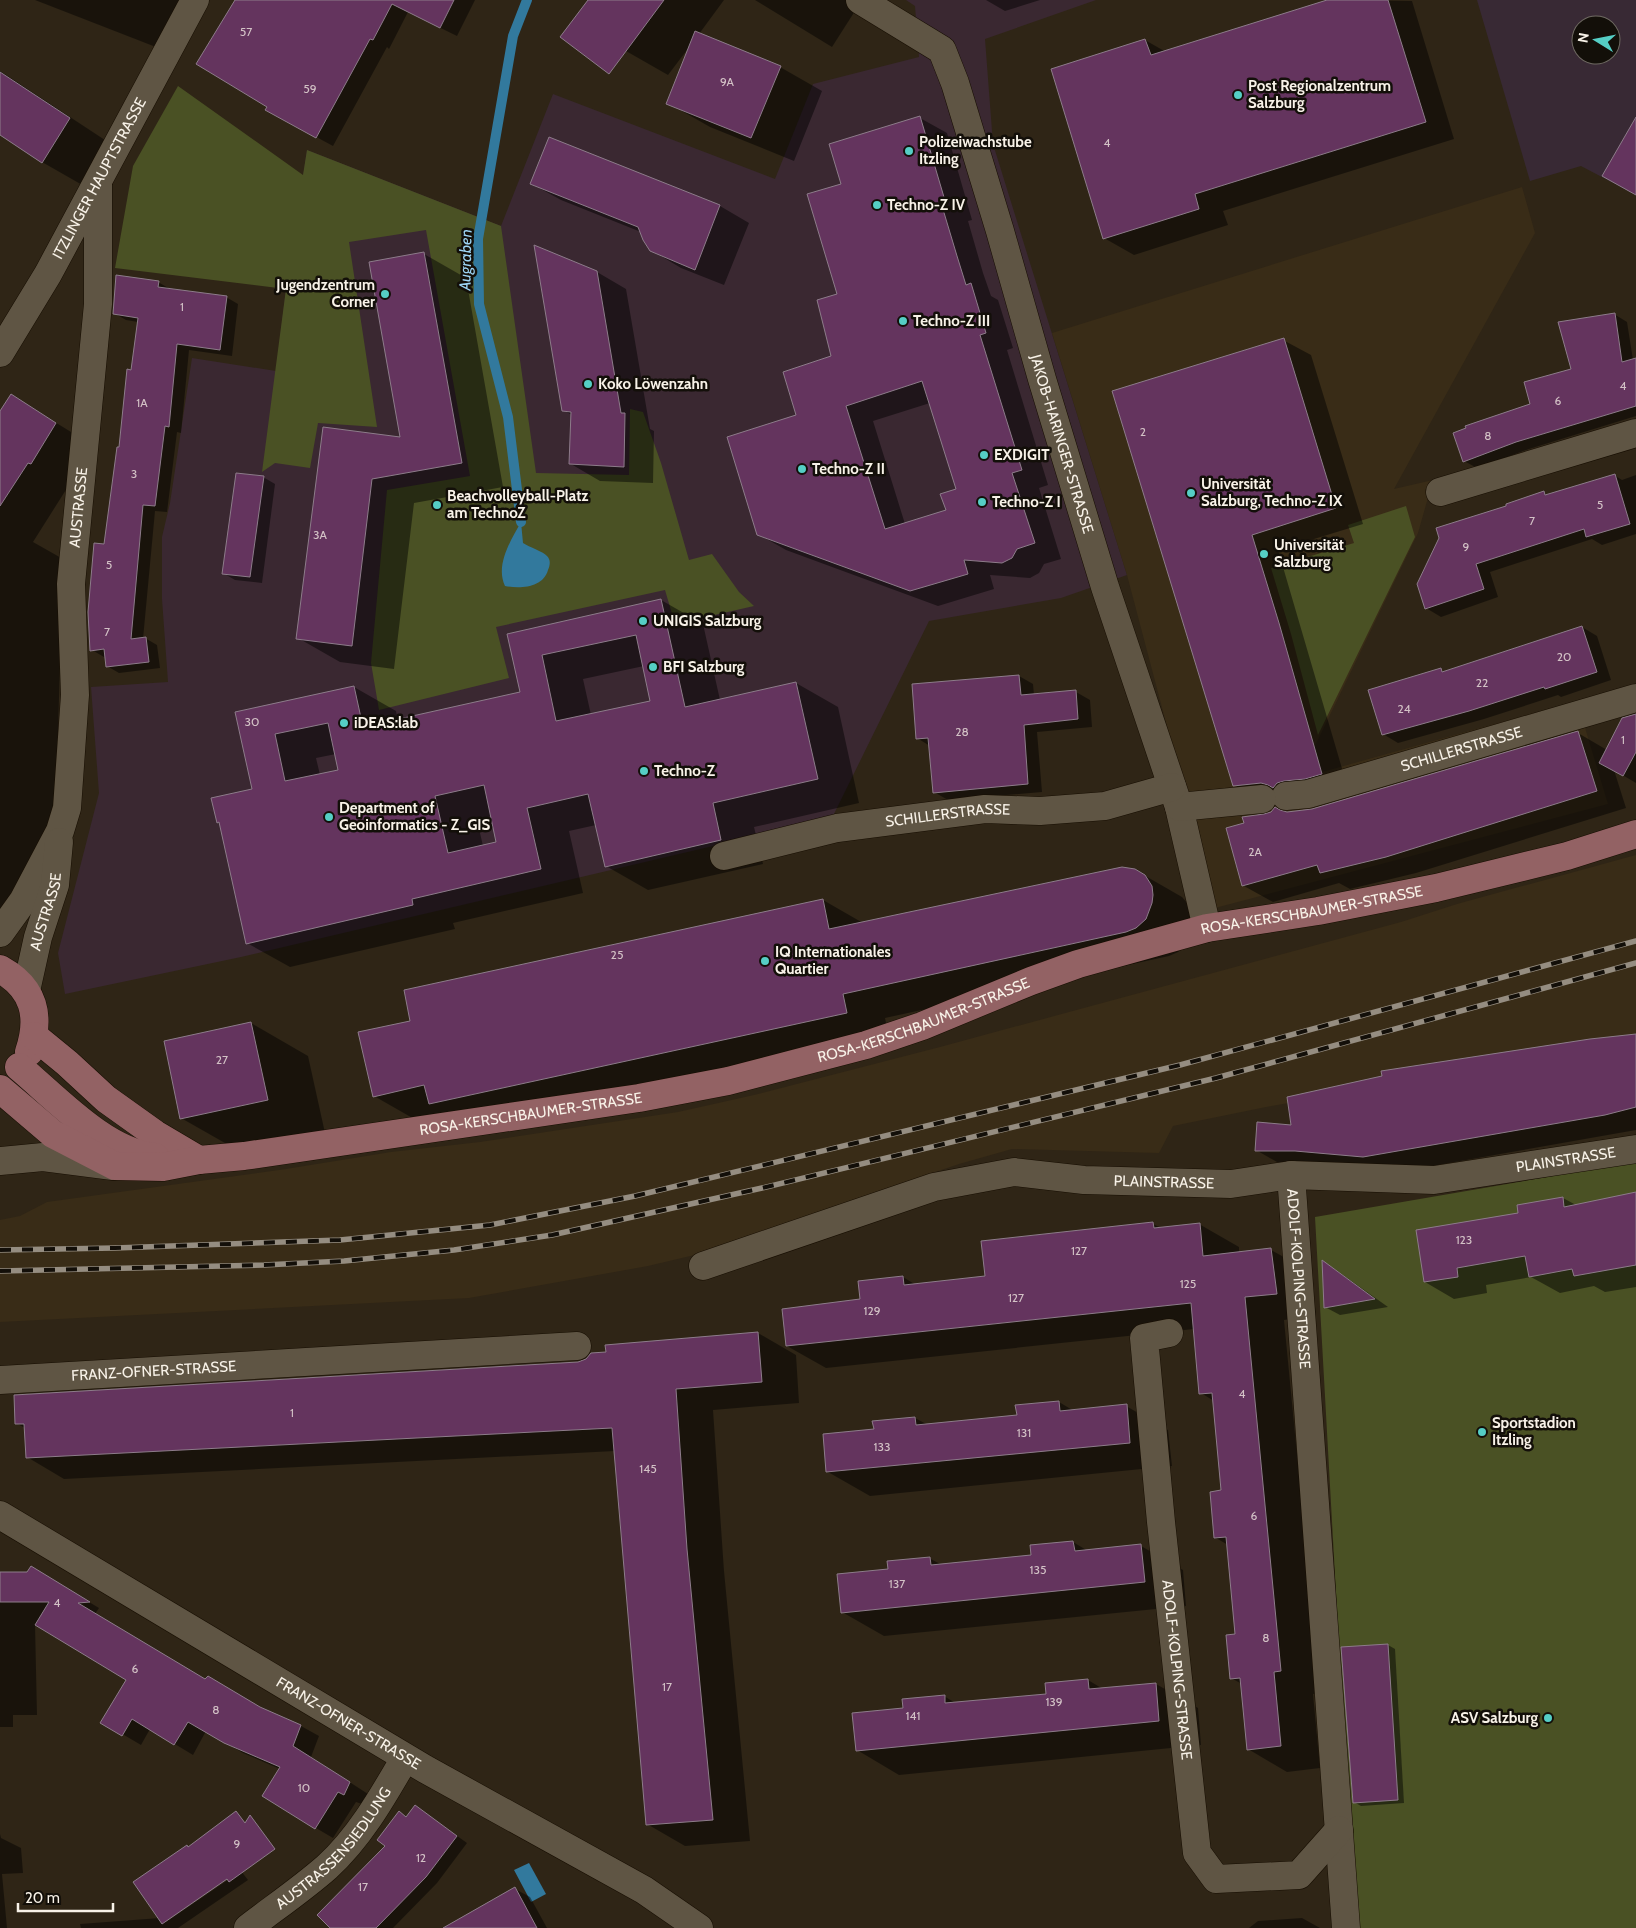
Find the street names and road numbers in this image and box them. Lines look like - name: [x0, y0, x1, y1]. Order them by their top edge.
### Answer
- street label: ITZLINGER HAUPTSTRASSE: [49, 94, 150, 262]
- street label: JAKOB-HARINGER-STRASSE: [1026, 352, 1097, 536]
- street label: AUSTRASSE: [66, 466, 91, 548]
- street label: SCHILLERSTRASSE: [1399, 723, 1524, 775]
- street label: SCHILLERSTRASSE: [884, 800, 1011, 831]
- street label: AUSTRASSE: [26, 872, 65, 952]
- street label: ROSA-KERSCHBAUMER-STRASSE: [1199, 882, 1424, 938]
- street label: ROSA-KERSCHBAUMER-STRASSE: [815, 974, 1032, 1066]
- street label: ROSA-KERSCHBAUMER-STRASSE: [418, 1089, 643, 1139]
- street label: PLAINSTRASSE: [1515, 1143, 1617, 1176]
- street label: PLAINSTRASSE: [1113, 1172, 1215, 1193]
- street label: ADOLF-KOLPING-STRASSE: [1283, 1188, 1314, 1370]
- street label: FRANZ-OFNER-STRASSE: [71, 1357, 237, 1385]
- street label: ADOLF-KOLPING-STRASSE: [1158, 1579, 1196, 1761]
- street label: FRANZ-OFNER-STRASSE: [273, 1673, 424, 1773]
- street label: AUSTRASSENSIEDLUNG: [272, 1784, 395, 1913]

